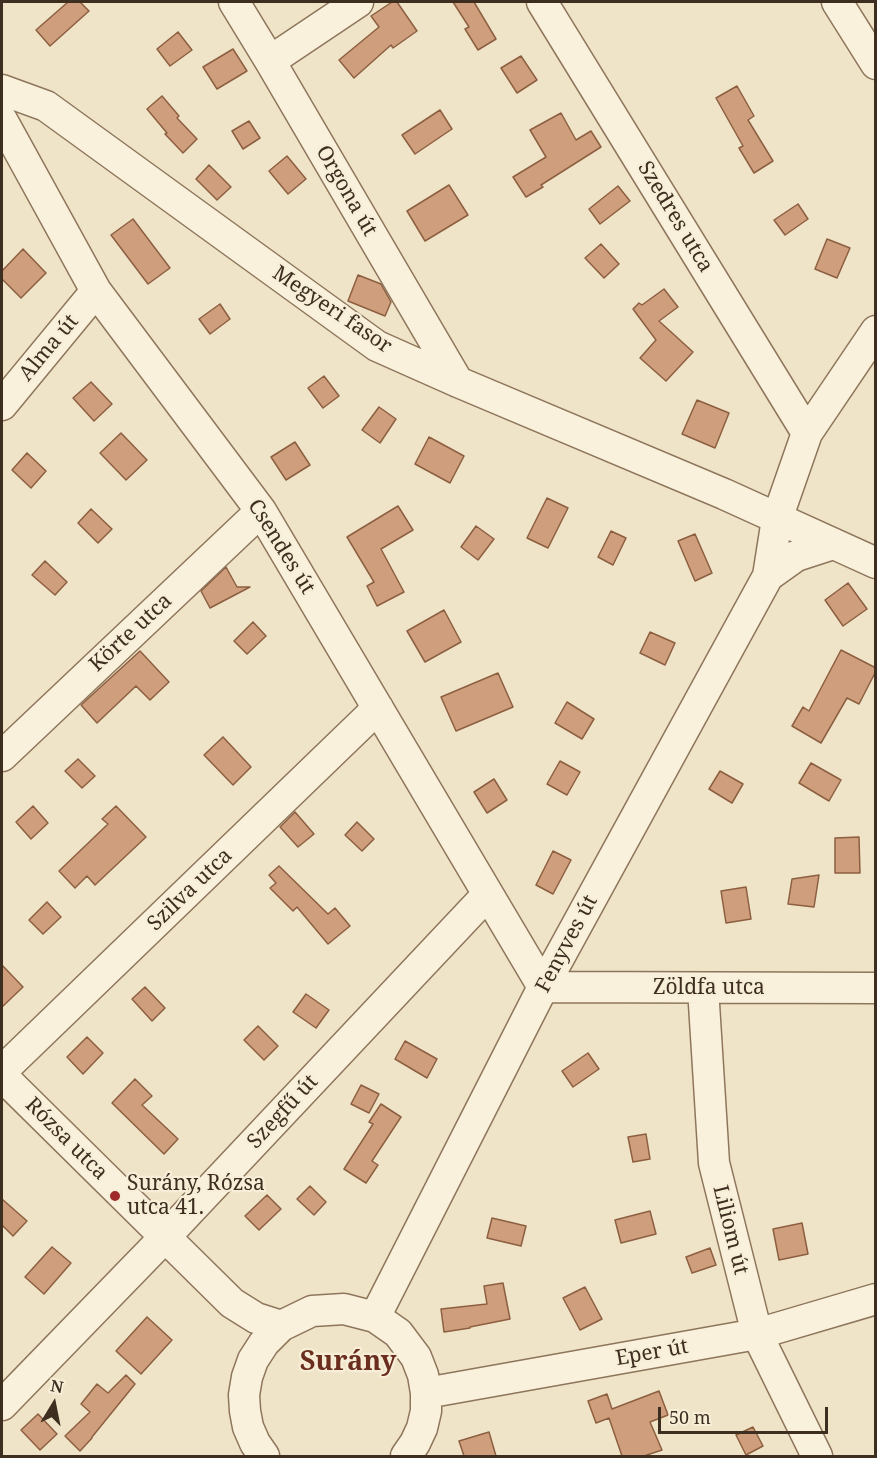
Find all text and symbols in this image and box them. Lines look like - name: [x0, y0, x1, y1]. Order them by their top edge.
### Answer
- street label: Orgona út: [310, 141, 382, 241]
- street label: Szedres utca: [632, 157, 718, 277]
- street label: Megyeri fasor: [268, 261, 396, 359]
- street label: Alma út: [14, 310, 84, 386]
- street label: Csendes út: [242, 495, 320, 599]
- street label: Körte utca: [85, 589, 177, 677]
- street label: Szilva utca: [143, 844, 237, 936]
- street label: Fenyves út: [531, 891, 603, 997]
- street label: Zöldfa utca: [653, 975, 765, 1001]
- street label: Szegfű út: [242, 1070, 324, 1154]
- street label: Rózsa utca: [20, 1093, 112, 1185]
- place label: Surány, Rózsa utca 41.: [127, 1171, 265, 1221]
- street label: Liliom út: [707, 1183, 753, 1277]
- marker: Surány, Rózsa utca 41.: [108, 1189, 122, 1203]
- street label: Eper út: [614, 1334, 690, 1372]
- district label: Surány: [300, 1346, 396, 1378]
- north arrow: [24, 1374, 84, 1434]
- text: N: [49, 1374, 65, 1398]
- scale bar: [661, 1395, 830, 1433]
- text: 50 m: [669, 1405, 711, 1429]

